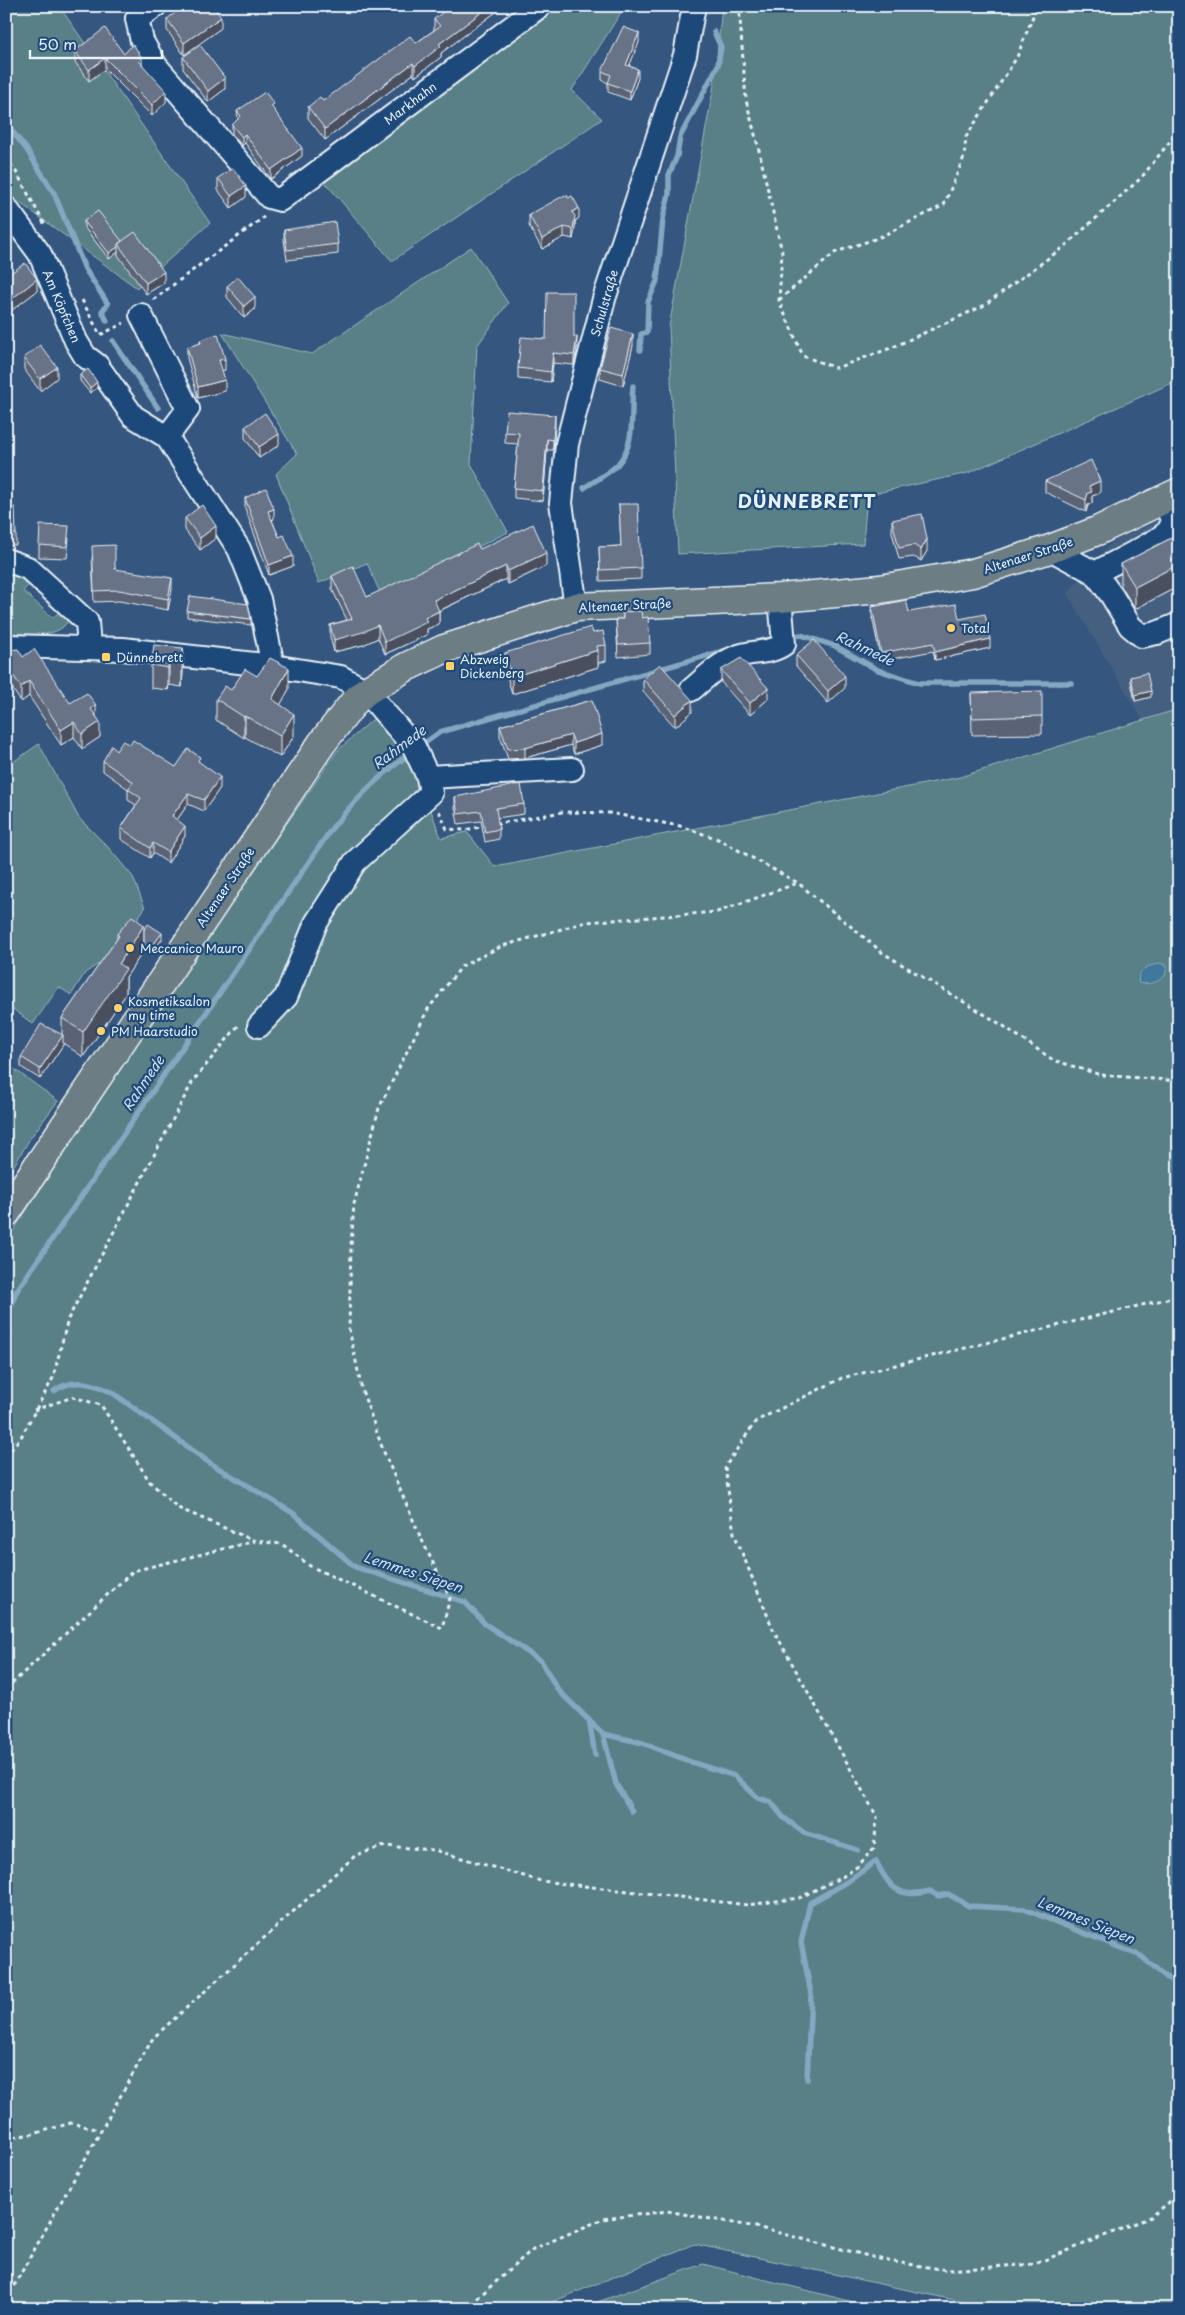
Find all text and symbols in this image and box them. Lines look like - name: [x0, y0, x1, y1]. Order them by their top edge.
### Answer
- scale bar: [30, 28, 162, 60]
- text: 50 m: [38, 32, 77, 55]
- street label: Markhahn: [380, 77, 440, 129]
- street label: Am Köpfchen: [39, 267, 85, 345]
- street label: Schulstraße: [586, 267, 622, 339]
- district label: DÜNNEBRETT: [738, 487, 876, 514]
- street label: Altenaer Straße: [981, 532, 1075, 578]
- street label: Altenaer Straße: [578, 594, 672, 616]
- place label: Total: [961, 619, 990, 637]
- marker: Total: [945, 622, 957, 634]
- water label: Rahmede: [832, 625, 899, 671]
- place label: Dünnebrett: [116, 648, 183, 666]
- place label: Abzweig Dickenberg: [460, 650, 524, 682]
- marker: Dünnebrett: [100, 651, 112, 663]
- marker: Abzweig Dickenberg: [444, 660, 456, 672]
- water label: Rahmede: [368, 719, 431, 774]
- street label: Altenaer Straße: [192, 843, 258, 931]
- place label: Meccanico Mauro: [140, 939, 244, 957]
- marker: Meccanico Mauro: [124, 942, 136, 954]
- place label: Kosmetiksalon my time: [128, 992, 210, 1024]
- marker: Kosmetiksalon my time: [112, 1002, 124, 1014]
- place label: PM Haarstudio: [111, 1022, 198, 1040]
- marker: PM Haarstudio: [95, 1025, 107, 1037]
- water label: Rahmede: [117, 1050, 170, 1115]
- water label: Lemmes Siepen: [361, 1546, 466, 1598]
- water label: Lemmes Siepen: [1034, 1891, 1138, 1949]

